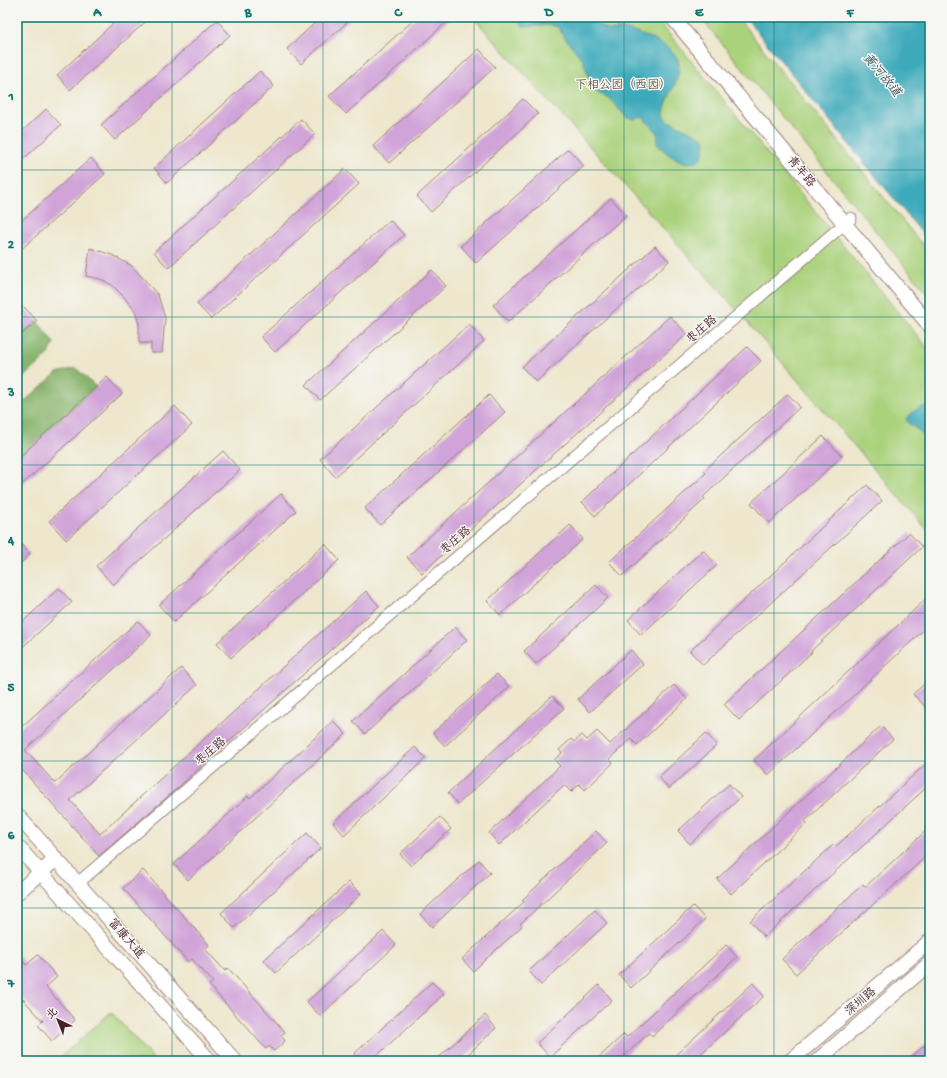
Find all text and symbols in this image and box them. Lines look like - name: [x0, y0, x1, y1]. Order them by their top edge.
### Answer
- text: A: [92, 6, 102, 21]
- text: B: [244, 6, 253, 21]
- text: C: [393, 6, 403, 21]
- text: D: [544, 6, 554, 21]
- text: E: [695, 6, 704, 21]
- text: F: [846, 6, 855, 21]
- water label: 黄河故道: [859, 50, 905, 101]
- park label: 下相公园（西园）: [575, 78, 671, 93]
- text: 1: [7, 90, 14, 105]
- street label: 青年路: [784, 153, 818, 191]
- text: 2: [8, 238, 15, 253]
- street label: 枣庄路: [683, 313, 720, 348]
- text: 3: [7, 386, 15, 401]
- street label: 枣庄路: [437, 524, 474, 559]
- text: 4: [7, 534, 15, 549]
- text: 5: [8, 681, 15, 696]
- street label: 枣庄路: [192, 735, 229, 770]
- text: 6: [8, 829, 15, 844]
- street label: 富康大道: [104, 916, 147, 962]
- text: 7: [7, 977, 16, 992]
- street label: 深圳路: [842, 985, 879, 1020]
- north arrow: [38, 1000, 78, 1040]
- text: 北: [44, 1006, 61, 1022]

